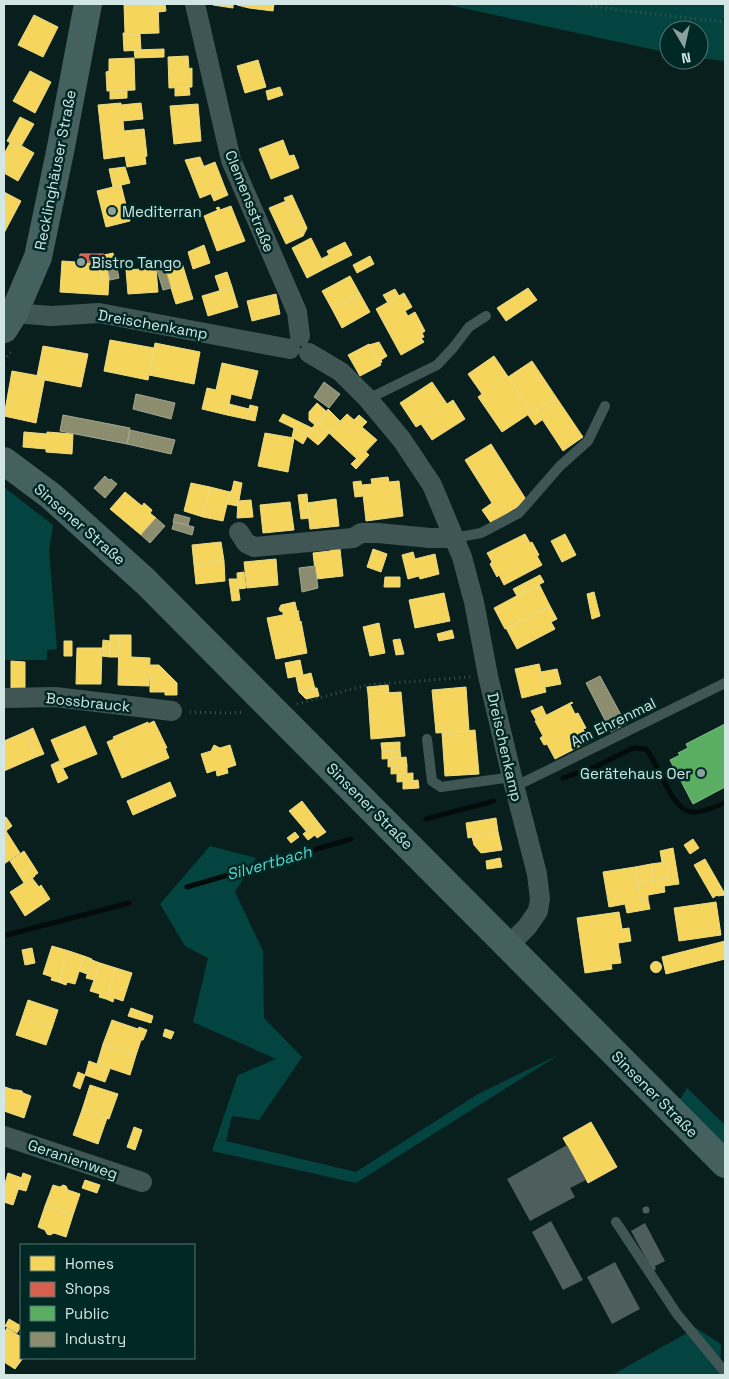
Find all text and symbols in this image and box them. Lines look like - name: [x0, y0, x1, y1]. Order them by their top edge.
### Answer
- north arrow: [659, 20, 709, 70]
- text: N: [680, 48, 692, 67]
- street label: Recklinghäuser Straße: [30, 88, 80, 252]
- street label: Clemensstraße: [221, 147, 279, 255]
- place label: Mediterran: [122, 202, 202, 221]
- marker: Mediterran: [106, 205, 118, 217]
- place label: Bistro Tango: [91, 253, 182, 272]
- marker: Bistro Tango: [75, 256, 87, 268]
- street label: Dreischenkamp: [97, 305, 209, 343]
- street label: Sinsener Straße: [30, 479, 130, 569]
- street label: Bossbrauck: [45, 688, 131, 716]
- street label: Dreischenkamp: [483, 691, 527, 803]
- street label: Am Ehrenmal: [567, 693, 659, 751]
- street label: Sinsener Straße: [323, 759, 417, 853]
- place label: Gerätehaus Oer: [580, 764, 691, 783]
- marker: Gerätehaus Oer: [695, 767, 707, 779]
- water label: Silvertbach: [224, 841, 315, 885]
- street label: Sinsener Straße: [608, 1047, 702, 1141]
- street label: Geranienweg: [25, 1135, 121, 1183]
- legend: [20, 1244, 195, 1359]
- text: Homes: [65, 1254, 114, 1273]
- text: Shops: [65, 1279, 110, 1298]
- text: Public: [65, 1304, 109, 1323]
- text: Industry: [65, 1329, 126, 1348]

